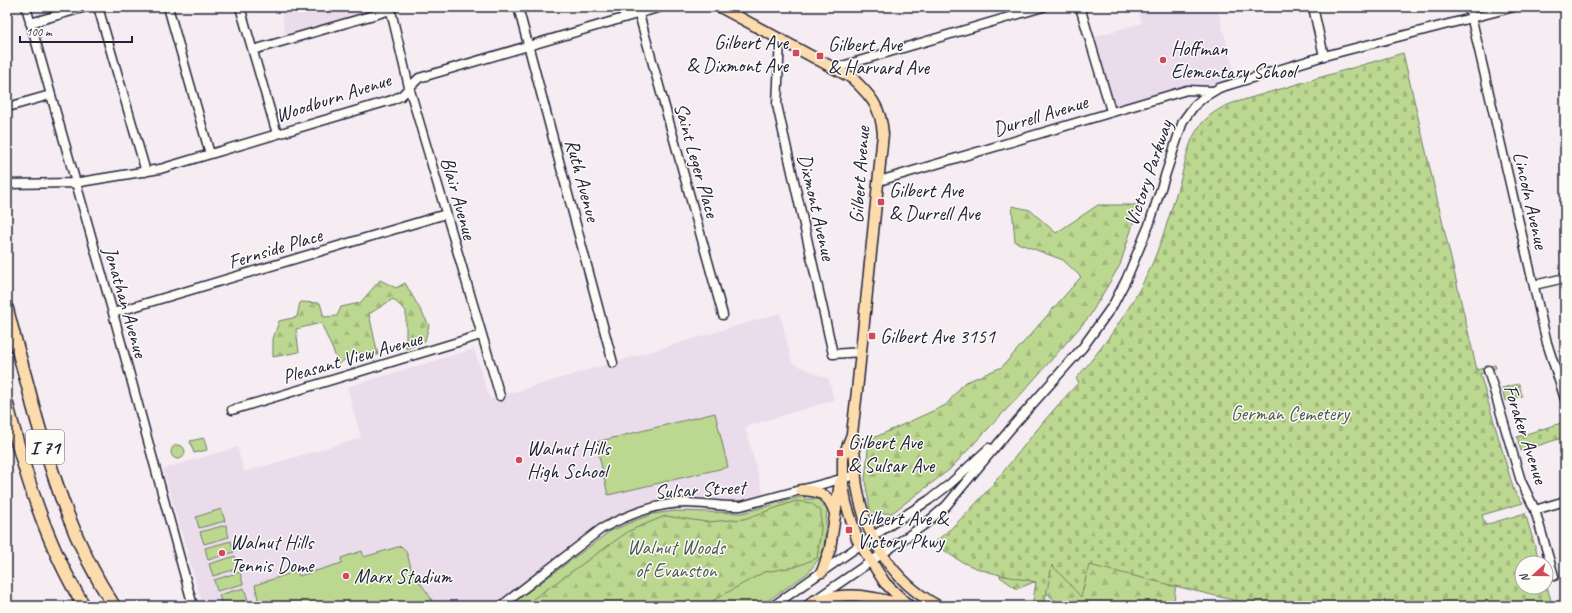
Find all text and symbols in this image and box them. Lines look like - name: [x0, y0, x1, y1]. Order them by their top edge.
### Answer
- scale bar: [20, 18, 132, 44]
- text: 100 m: [26, 24, 53, 40]
- place label: Gilbert Ave & Dixmont Ave: [687, 30, 789, 78]
- place label: Gilbert Ave & Harvard Ave: [828, 32, 931, 80]
- place label: Hoffman Elementary School: [1171, 36, 1299, 84]
- marker: Gilbert Ave & Dixmont Ave: [791, 48, 801, 58]
- marker: Gilbert Ave & Harvard Ave: [815, 51, 825, 61]
- marker: Hoffman Elementary School: [1158, 55, 1168, 65]
- street label: Woodburn Avenue: [272, 67, 395, 128]
- street label: Durrell Avenue: [990, 89, 1092, 142]
- street label: Saint Leger Place: [668, 100, 725, 222]
- street label: Victory Parkway: [1119, 116, 1179, 229]
- street label: Gilbert Avenue: [844, 124, 875, 224]
- street label: Ruth Avenue: [560, 136, 606, 225]
- street label: Lincoln Avenue: [1507, 149, 1554, 253]
- street label: Dixmont Avenue: [792, 152, 841, 264]
- street label: Blair Avenue: [435, 154, 483, 244]
- place label: Gilbert Ave & Durrell Ave: [889, 178, 981, 226]
- marker: Gilbert Ave & Durrell Ave: [876, 197, 886, 207]
- street label: Fernside Place: [225, 222, 326, 275]
- street label: Jonathan Avenue: [98, 243, 154, 362]
- place label: Gilbert Ave 3151: [880, 324, 996, 349]
- street label: Pleasant View Avenue: [280, 325, 426, 389]
- marker: Gilbert Ave 3151: [867, 331, 877, 341]
- street label: Foraker Avenue: [1498, 381, 1554, 488]
- park label: German Cemetery: [1231, 401, 1351, 426]
- road number: I 71: [26, 430, 64, 464]
- place label: Gilbert Ave & Sulsar Ave: [848, 430, 936, 478]
- place label: Walnut Hills High School: [527, 436, 612, 484]
- marker: Gilbert Ave & Sulsar Ave: [835, 448, 845, 458]
- marker: Walnut Hills High School: [514, 455, 524, 465]
- street label: Sulsar Street: [654, 474, 749, 504]
- place label: Gilbert Ave & Victory Pkwy: [857, 506, 950, 554]
- marker: Gilbert Ave & Victory Pkwy: [844, 525, 854, 535]
- place label: Walnut Hills Tennis Dome: [230, 530, 315, 578]
- park label: Walnut Woods of Evanston: [627, 535, 727, 583]
- marker: Walnut Hills Tennis Dome: [217, 548, 227, 558]
- north arrow: [1514, 555, 1554, 595]
- place label: Marx Stadium: [354, 564, 453, 589]
- marker: Marx Stadium: [341, 571, 351, 581]
- text: N: [1516, 571, 1532, 584]

